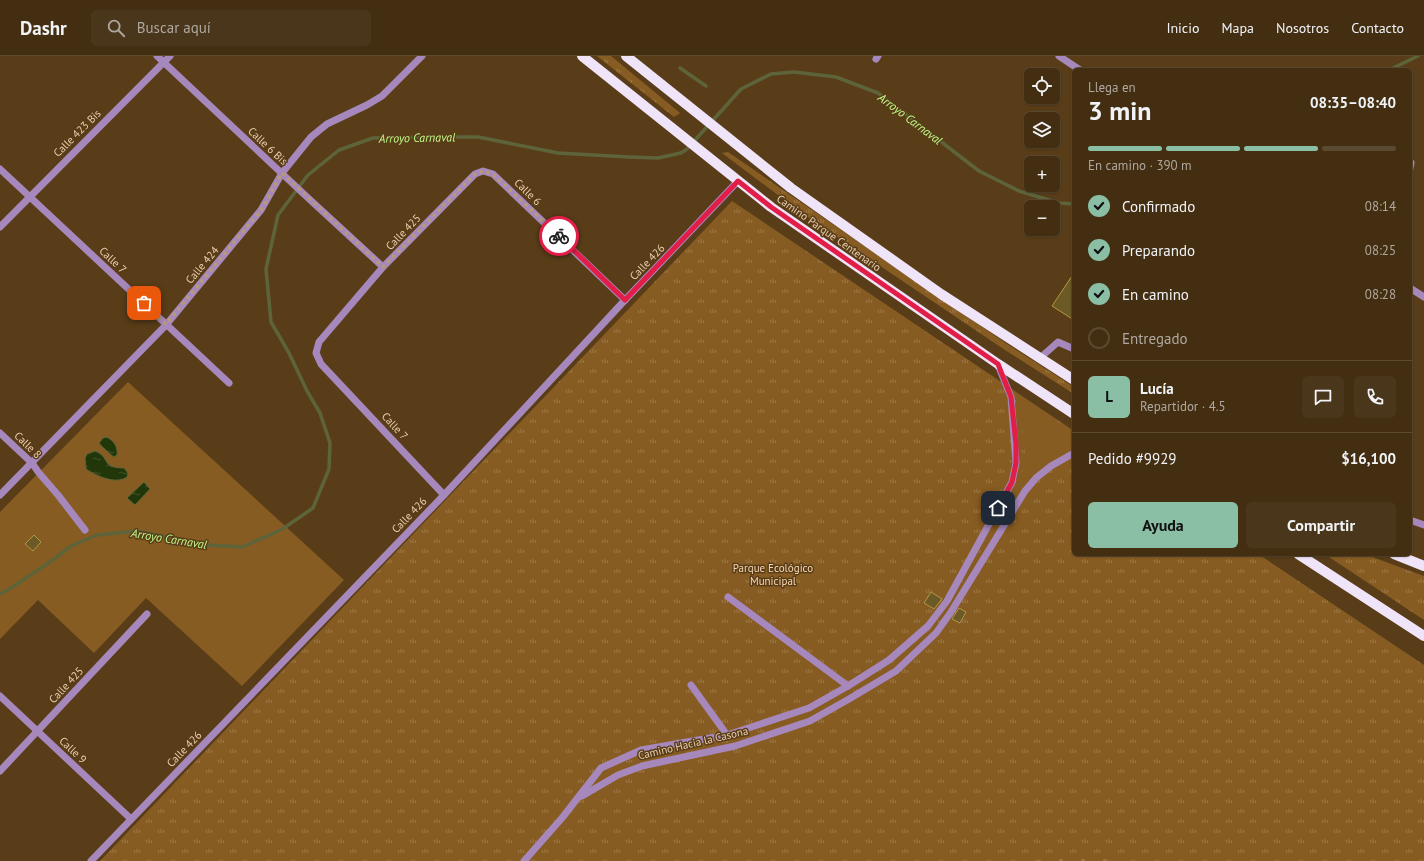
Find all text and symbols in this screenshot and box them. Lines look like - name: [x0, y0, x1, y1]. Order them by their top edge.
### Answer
- search box: [91, 10, 371, 46]
- text: Dashr: [20, 16, 67, 40]
- icon: search: [105, 17, 127, 39]
- text: Buscar aquí: [137, 18, 211, 37]
- text: Inicio: [1166, 19, 1199, 37]
- text: Mapa: [1221, 19, 1254, 37]
- text: Nosotros: [1276, 19, 1329, 37]
- text: Contacto: [1351, 19, 1404, 37]
- map controls: [1024, 68, 1060, 236]
- button: locate: [1024, 68, 1060, 104]
- text: Llega en: [1088, 79, 1136, 96]
- water label: Arroyo Carnaval: [874, 89, 946, 148]
- text: 08:35–08:40: [1310, 93, 1396, 112]
- text: 3 min: [1088, 94, 1151, 127]
- street label: Calle 423 Bis: [50, 106, 104, 160]
- button: layers: [1024, 112, 1060, 148]
- street label: Calle 6 Bis: [245, 124, 291, 168]
- water label: Arroyo Carnaval: [378, 129, 456, 146]
- button: +: [1024, 156, 1060, 192]
- text: En camino · 390 m: [1088, 157, 1192, 174]
- street label: Calle 6: [511, 176, 545, 208]
- street label: Camino Parque Centenario: [774, 192, 884, 274]
- icon: check: [1088, 195, 1110, 217]
- text: Confirmado: [1122, 197, 1195, 216]
- text: 08:14: [1365, 198, 1396, 215]
- button: −: [1024, 200, 1060, 236]
- street label: Calle 425: [383, 211, 423, 253]
- courier: [539, 216, 579, 256]
- icon: bike: [548, 225, 570, 247]
- icon: check: [1088, 239, 1110, 261]
- street label: Calle 426: [627, 241, 667, 283]
- text: Preparando: [1122, 241, 1195, 260]
- text: 08:25: [1365, 242, 1396, 259]
- street label: Calle 424: [182, 243, 222, 287]
- street label: Calle 7: [96, 244, 130, 276]
- icon: check: [1088, 283, 1110, 305]
- text: En camino: [1122, 285, 1189, 304]
- pin: [127, 286, 161, 320]
- text: 08:28: [1365, 286, 1396, 303]
- icon: bag: [133, 292, 155, 314]
- text: Entregado: [1122, 329, 1188, 348]
- button: chat: [1302, 376, 1344, 418]
- button: phone: [1354, 376, 1396, 418]
- text: Lucía: [1140, 379, 1174, 398]
- text: L: [1105, 387, 1113, 406]
- text: Repartidor · 4.5: [1140, 398, 1226, 415]
- street label: Calle 7: [379, 409, 411, 443]
- street label: Calle 8: [11, 429, 45, 461]
- text: Pedido #9929: [1088, 449, 1177, 468]
- text: $16,100: [1341, 449, 1396, 468]
- pin: [981, 491, 1015, 525]
- street label: Calle 426: [389, 494, 429, 536]
- icon: home: [987, 497, 1009, 519]
- button: Ayuda: [1088, 502, 1238, 548]
- button: Compartir: [1246, 502, 1396, 548]
- water label: Arroyo Carnaval: [129, 525, 209, 552]
- park label: Parque Ecológico Municipal: [733, 561, 813, 588]
- street label: Calle 425: [46, 664, 86, 706]
- street label: Camino Hacia la Casona: [637, 724, 749, 762]
- street label: Calle 426: [164, 728, 204, 770]
- street label: Calle 9: [56, 734, 90, 766]

